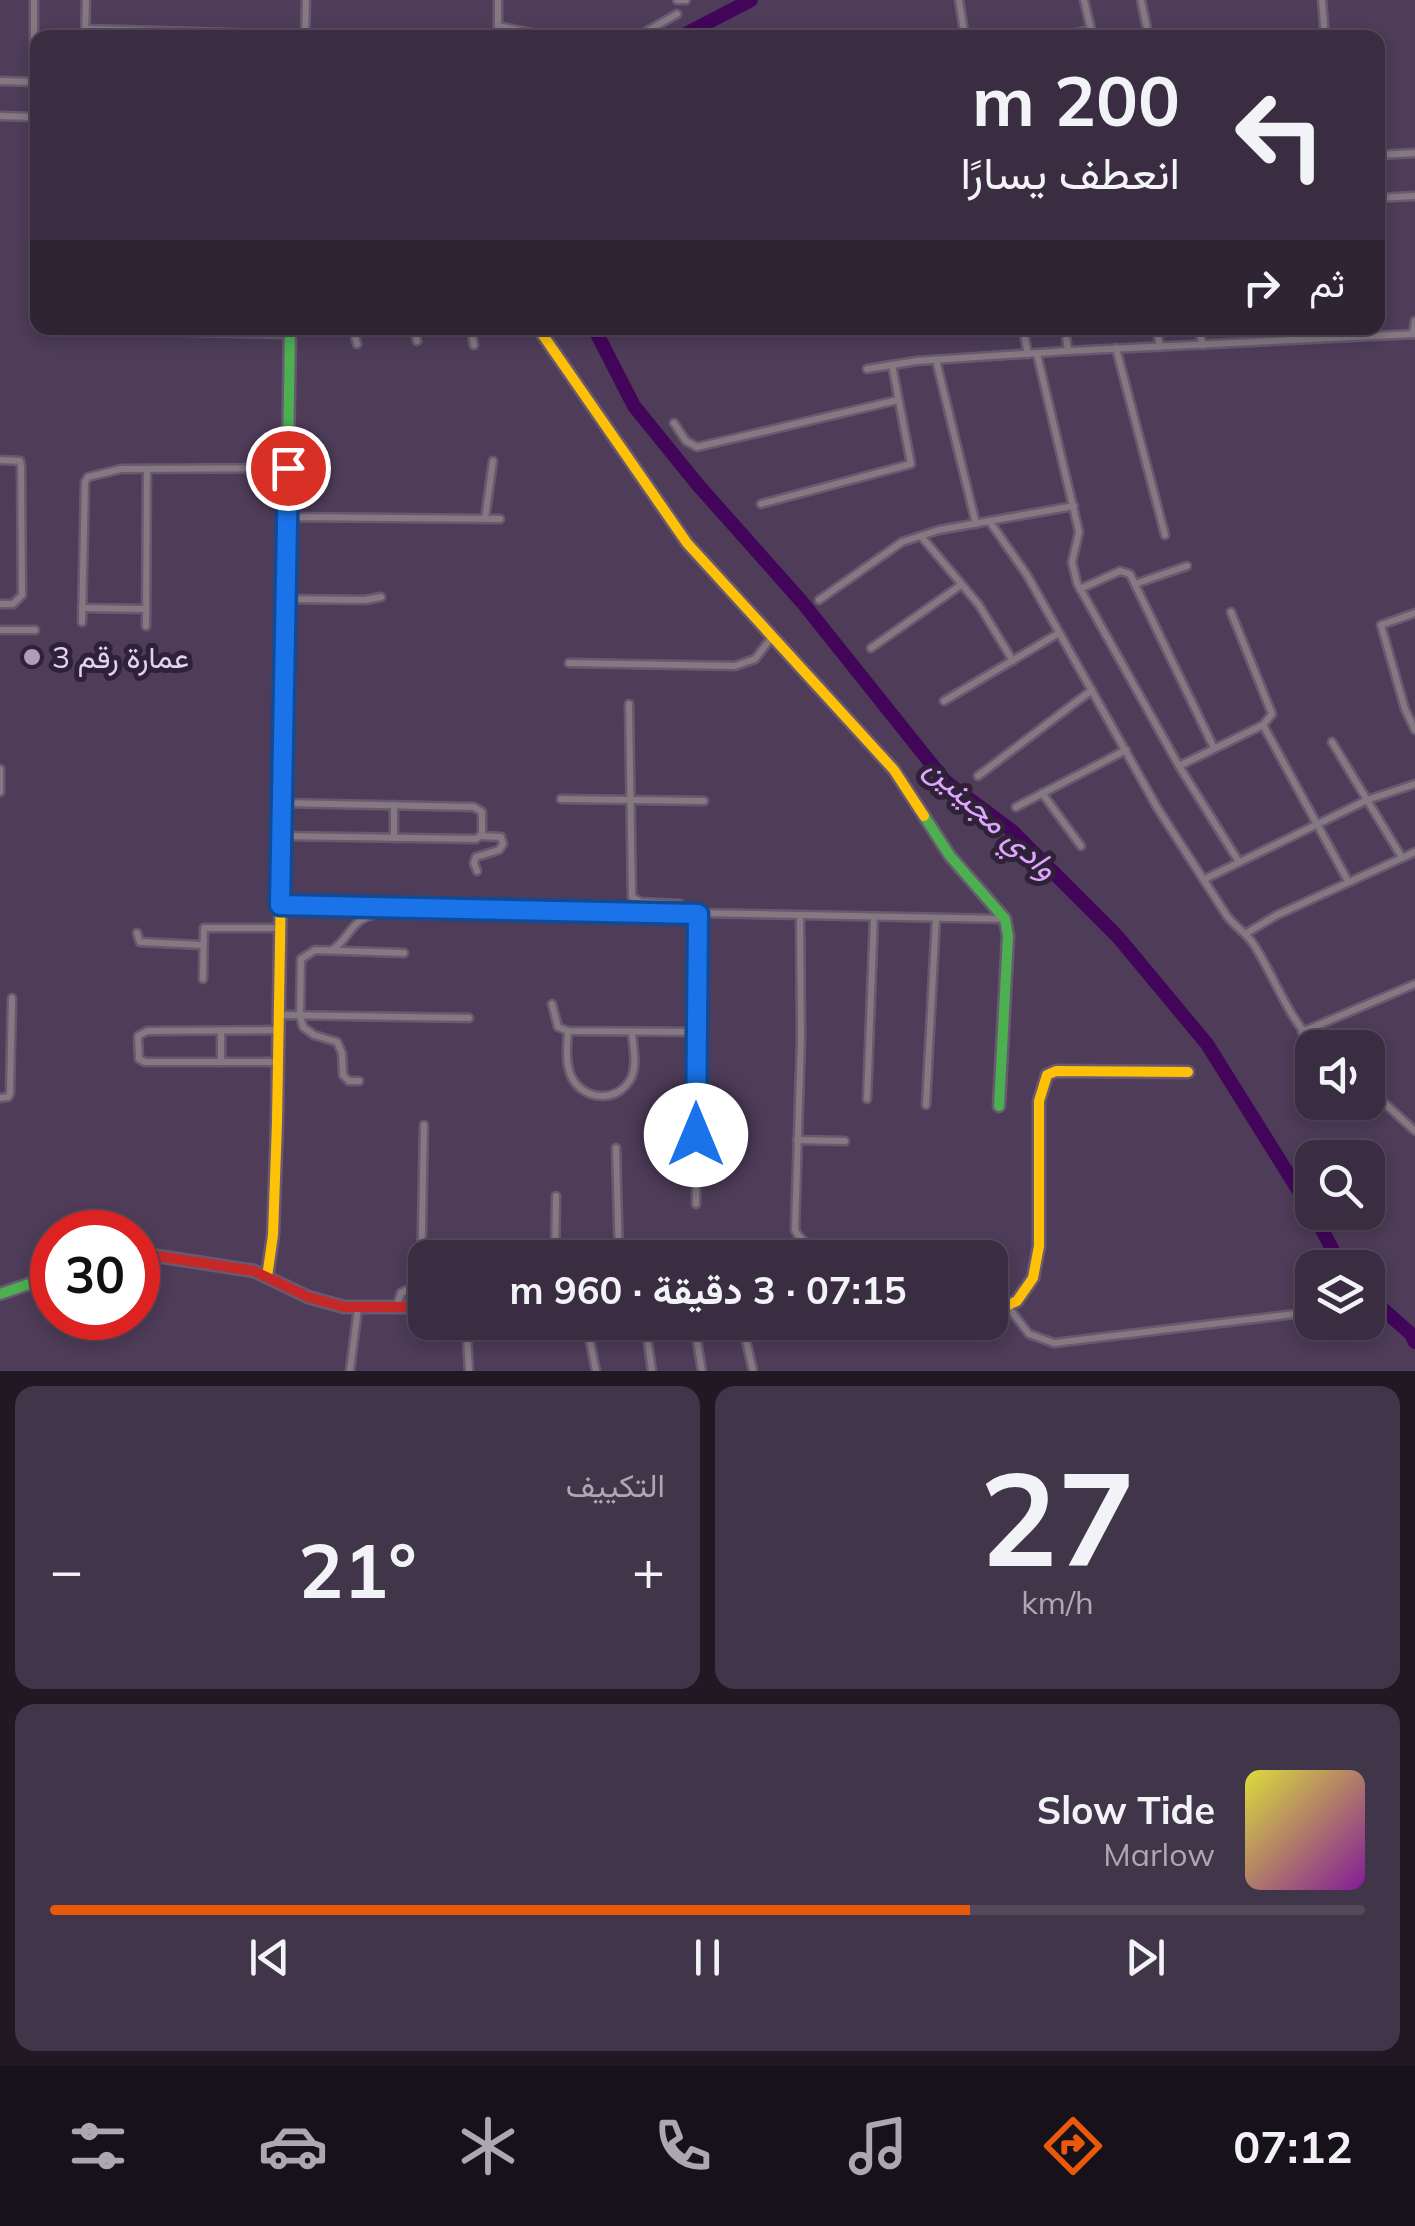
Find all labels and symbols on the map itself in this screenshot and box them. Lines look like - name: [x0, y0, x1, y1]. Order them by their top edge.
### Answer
- pin: [246, 426, 331, 511]
- place label: عمارة رقم 3: [52, 638, 189, 677]
- marker: عمارة رقم 3: [21, 646, 43, 668]
- water label: وادي مجينين: [913, 747, 1067, 892]
- position arrow: [644, 1083, 748, 1187]
- speed limit sign: 30: [30, 1210, 160, 1340]

